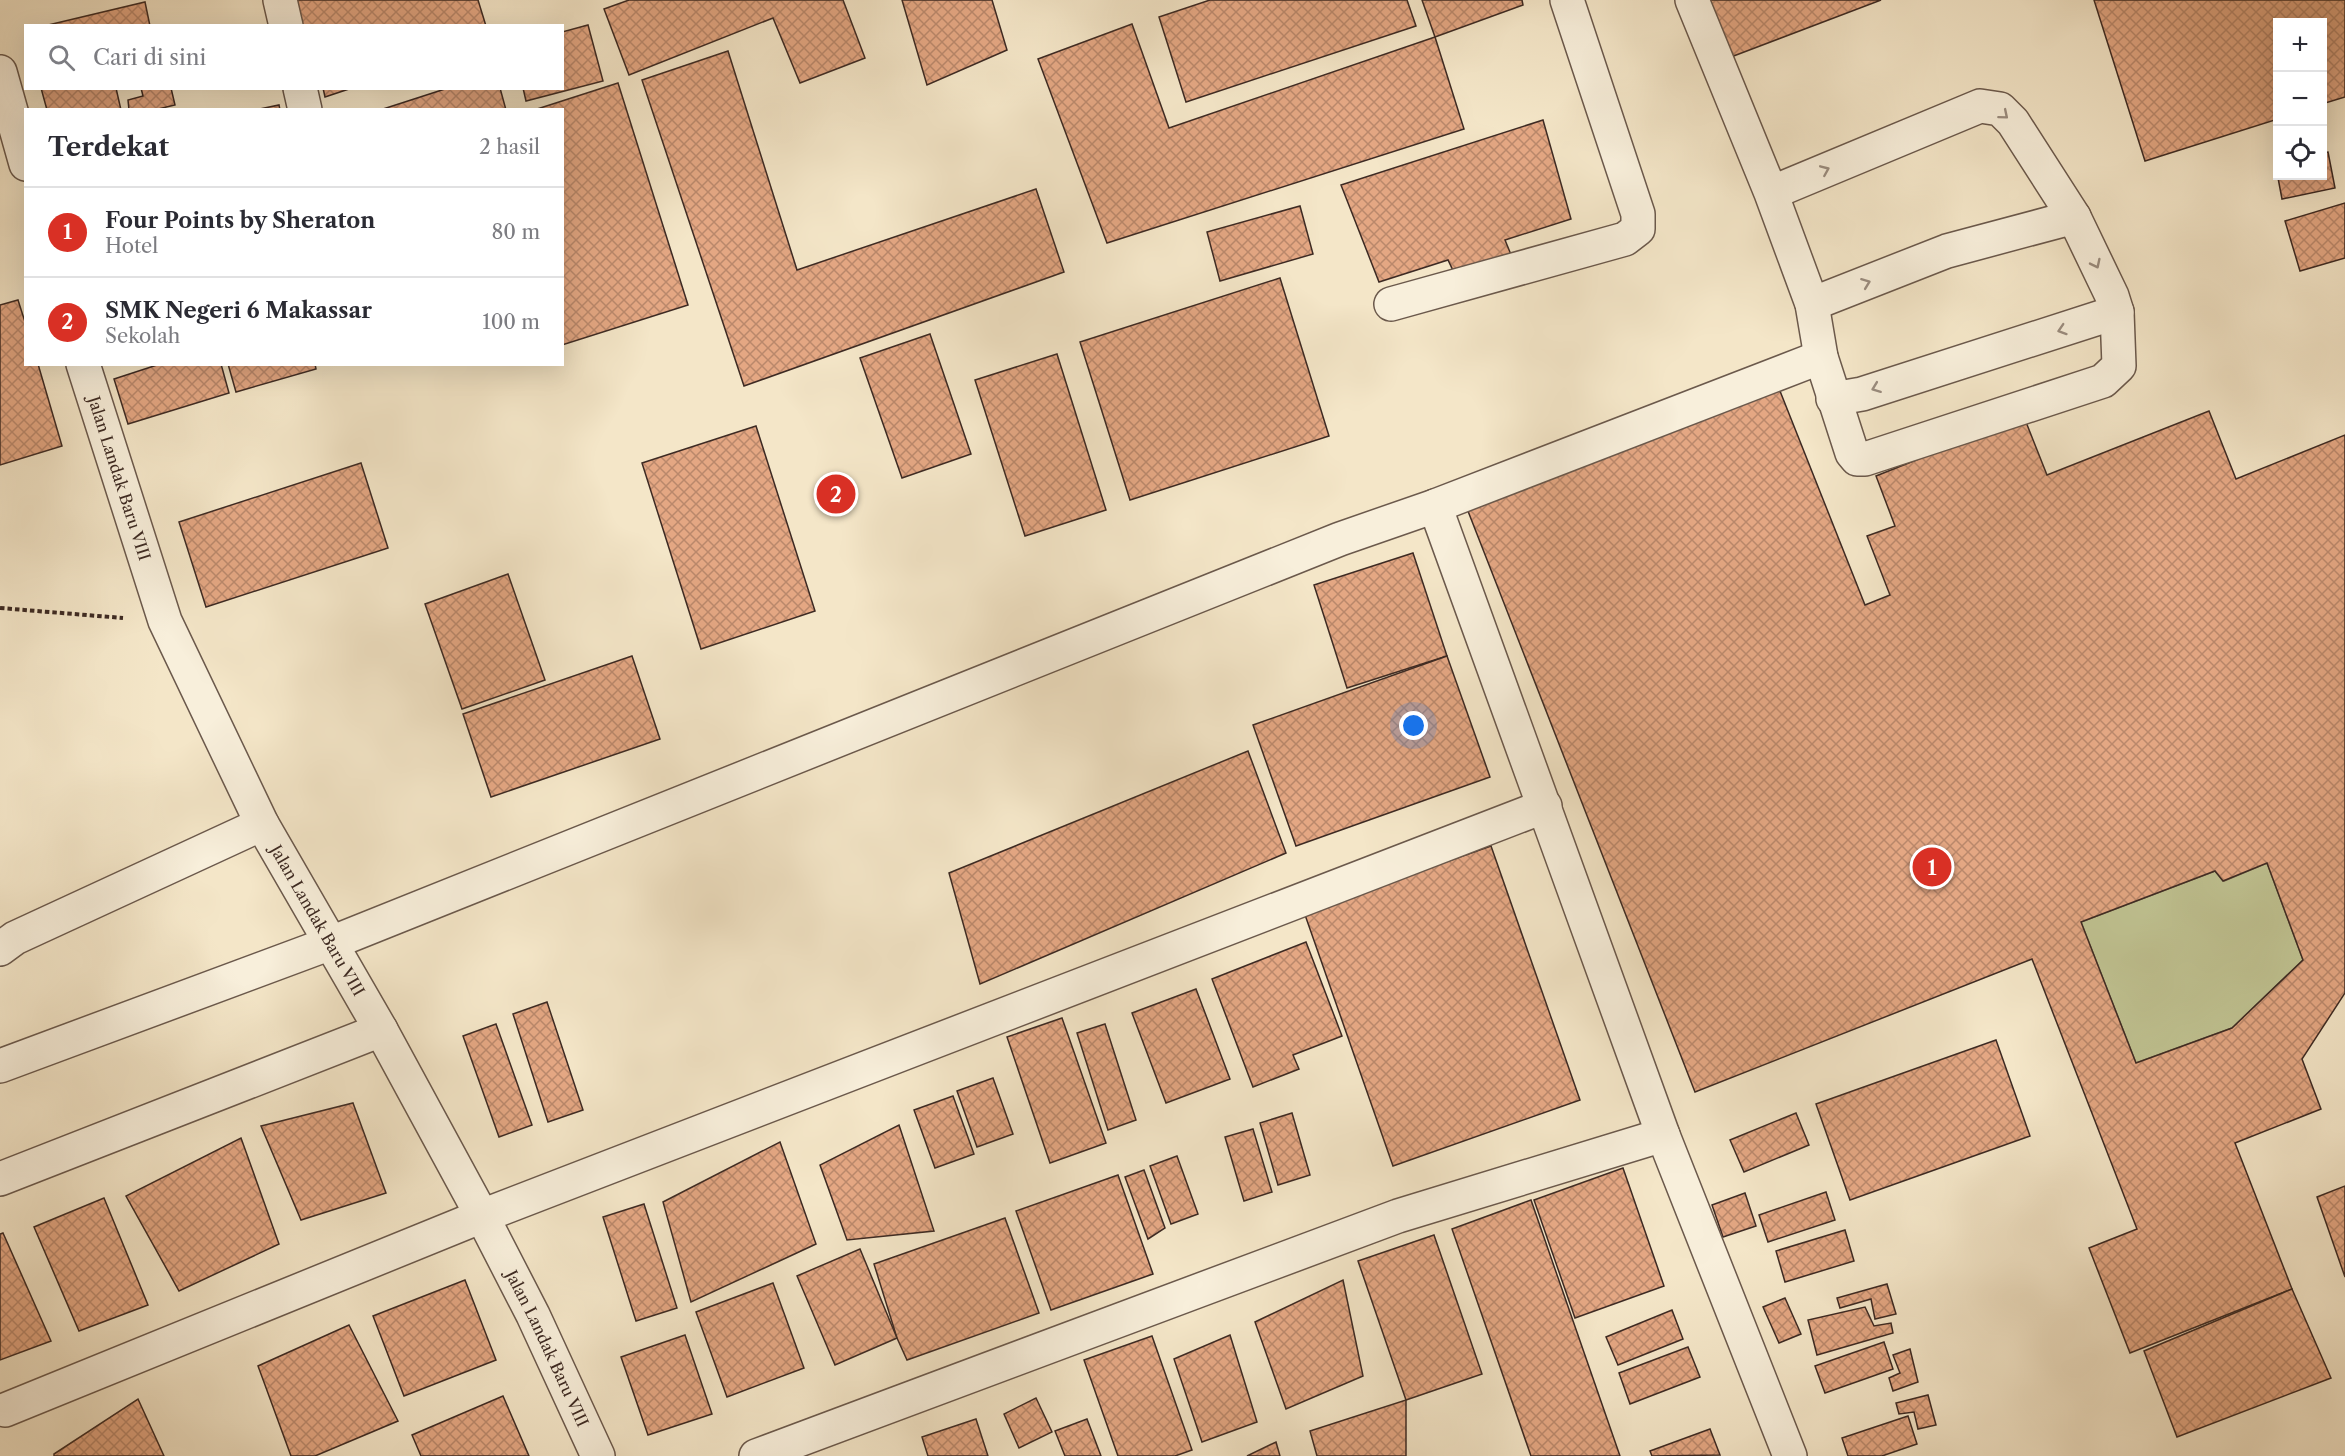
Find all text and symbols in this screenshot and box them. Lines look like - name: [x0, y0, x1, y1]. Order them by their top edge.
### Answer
- map controls: [2273, 18, 2327, 180]
- button: +: [2273, 18, 2327, 72]
- search box: [24, 24, 564, 90]
- icon: search: [45, 41, 78, 74]
- text: Cari di sini: [93, 44, 206, 71]
- button: −: [2273, 72, 2327, 126]
- one-way arrow: [1998, 107, 2009, 118]
- button: locate: [2273, 126, 2327, 180]
- text: Terdekat: [48, 131, 169, 163]
- text: 2 hasil: [479, 135, 540, 159]
- one-way arrow: [1819, 166, 1830, 178]
- text: Four Points by Sheraton: [105, 207, 375, 234]
- text: 1: [63, 220, 72, 244]
- text: 80 m: [492, 220, 540, 244]
- text: Hotel: [105, 234, 158, 258]
- one-way arrow: [2089, 257, 2101, 268]
- one-way arrow: [1860, 277, 1871, 290]
- text: SMK Negeri 6 Makassar: [105, 297, 372, 324]
- text: 2: [62, 310, 73, 334]
- text: 100 m: [482, 310, 540, 334]
- one-way arrow: [2057, 323, 2068, 335]
- text: Sekolah: [105, 324, 180, 348]
- one-way arrow: [1871, 381, 1882, 394]
- street label: Jalan Landak Baru VIII: [83, 391, 155, 563]
- pin: 2: [816, 472, 856, 516]
- your location: [1399, 711, 1428, 740]
- street label: Jalan Landak Baru VIII: [265, 839, 369, 1000]
- pin: 1: [1912, 844, 1952, 890]
- street label: Jalan Landak Baru VIII: [500, 1264, 593, 1430]

